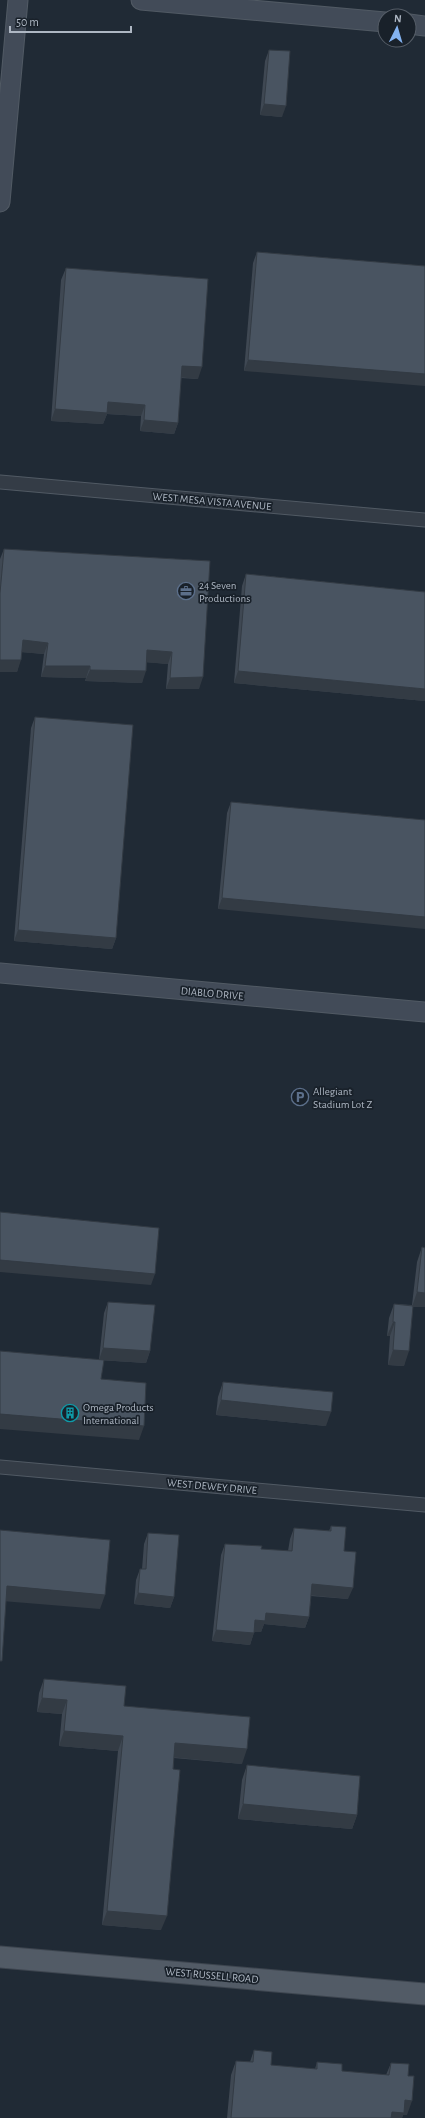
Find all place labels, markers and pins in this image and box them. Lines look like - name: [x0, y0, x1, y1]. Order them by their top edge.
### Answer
- place label: 24 Seven Productions: [199, 580, 250, 604]
- office icon: 24 Seven Productions: [176, 581, 196, 601]
- place label: Allegiant Stadium Lot Z: [313, 1086, 372, 1110]
- parking icon: Allegiant Stadium Lot Z: [290, 1087, 310, 1107]
- place label: Omega Products International: [83, 1402, 153, 1426]
- building icon: Omega Products International: [60, 1403, 80, 1423]

